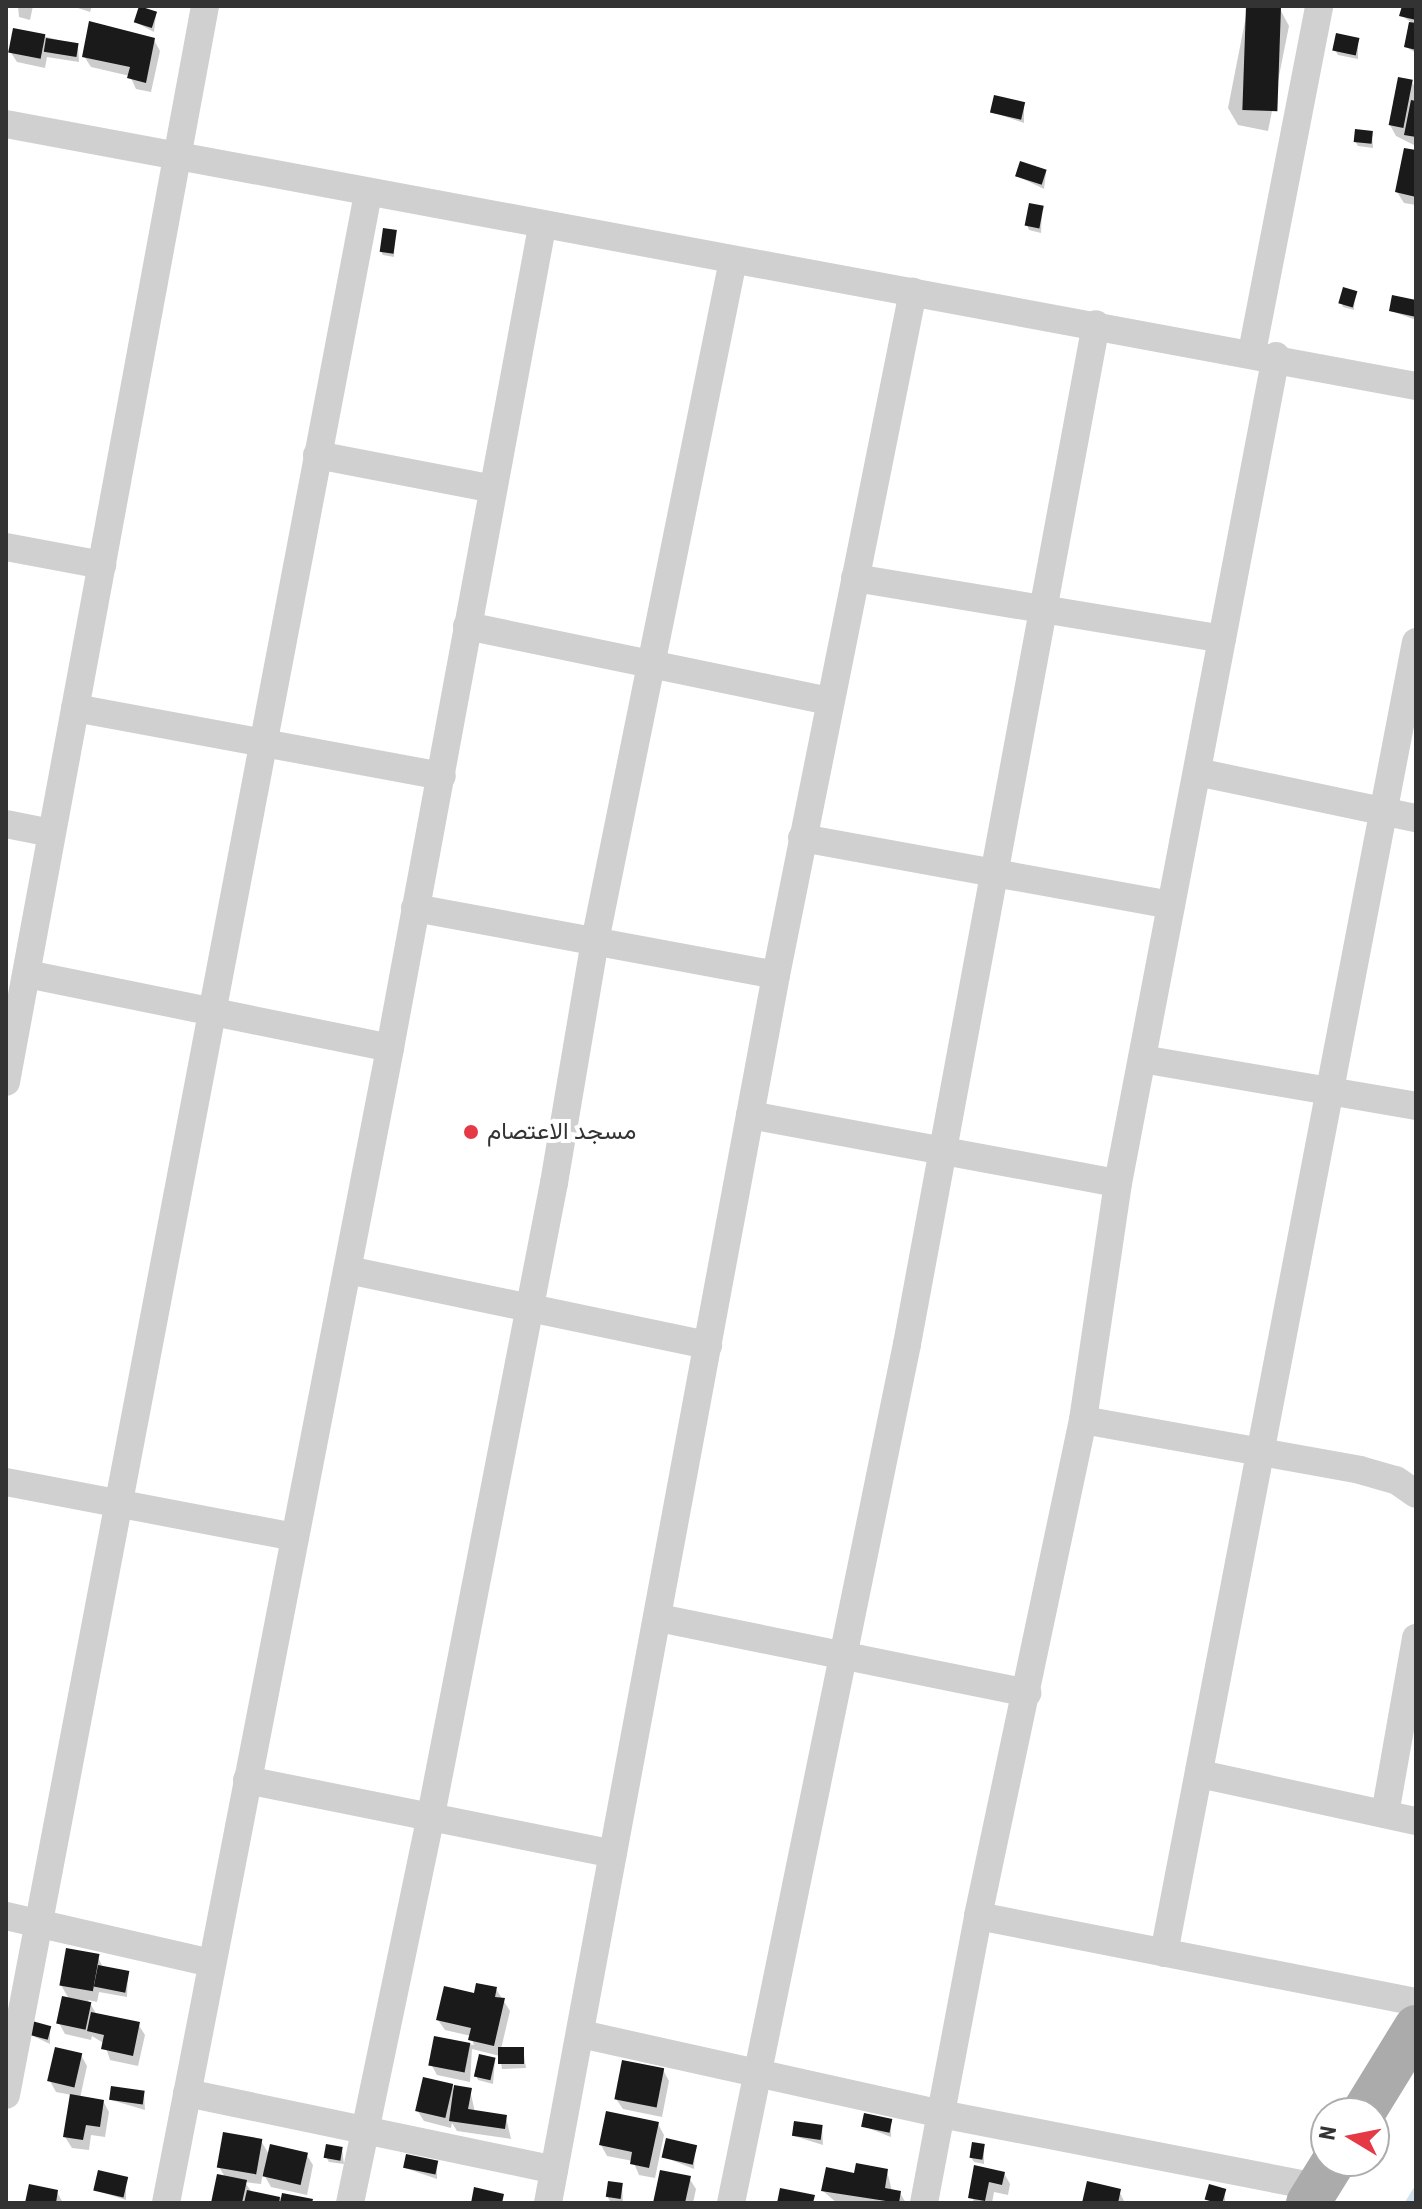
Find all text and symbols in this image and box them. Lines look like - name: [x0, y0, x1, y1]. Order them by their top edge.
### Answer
- place label: مسجد الاعتصام: [487, 1118, 636, 1146]
- marker: مسجد الاعتصام: [462, 1123, 480, 1141]
- north arrow: [1310, 2097, 1390, 2177]
- text: N: [1314, 2124, 1341, 2142]

